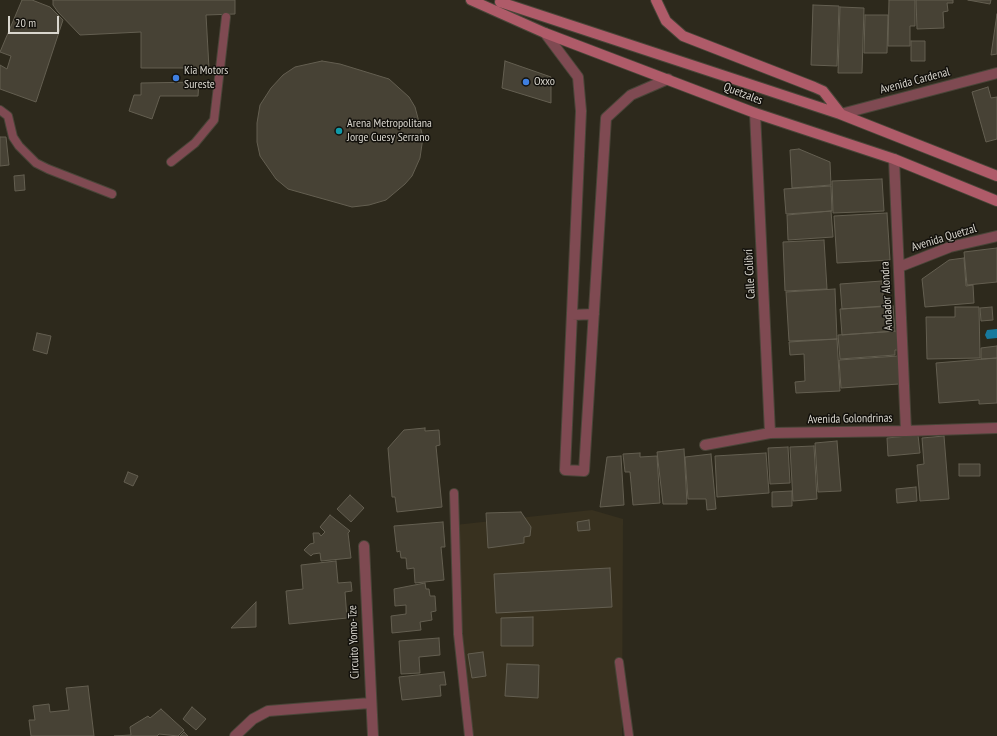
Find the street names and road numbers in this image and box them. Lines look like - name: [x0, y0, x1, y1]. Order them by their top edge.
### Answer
- street label: Avenida Cardenal: [878, 65, 952, 97]
- street label: Quetzales: [721, 80, 765, 108]
- street label: Avenida Quetzal: [910, 221, 978, 255]
- street label: Calle Colibrí: [741, 249, 759, 299]
- street label: Andador Alondra: [878, 261, 896, 331]
- street label: Avenida Golondrinas: [807, 411, 893, 427]
- street label: Circuito Yomo-Tze: [346, 605, 362, 679]

